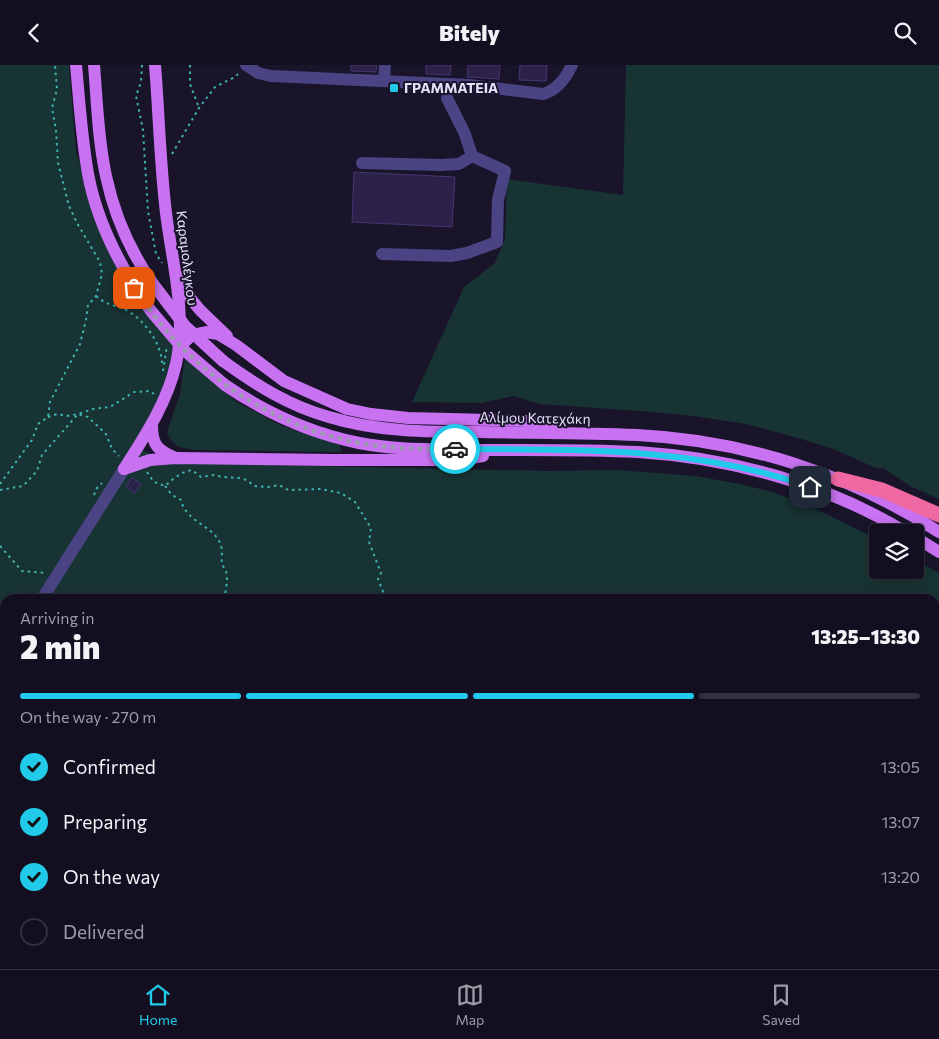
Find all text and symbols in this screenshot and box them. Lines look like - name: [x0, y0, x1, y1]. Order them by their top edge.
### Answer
- icon: back: [20, 19, 48, 47]
- text: Bitely: [439, 19, 500, 46]
- icon: search: [891, 19, 919, 47]
- place label: ΓΡΑΜΜΑΤΕΙΑ: [404, 79, 498, 96]
- marker: ΓΡΑΜΜΑΤΕΙΑ: [388, 82, 400, 94]
- street label: Καραμολέγκου: [173, 210, 202, 306]
- pin: [113, 267, 155, 309]
- icon: bag: [120, 274, 148, 302]
- street label: Αλίμου Κατεχάκη: [479, 408, 591, 427]
- courier: [430, 424, 480, 474]
- icon: car: [441, 435, 469, 463]
- pin: [789, 466, 831, 508]
- icon: home: [796, 473, 824, 501]
- map controls: [869, 524, 924, 579]
- button: layers: [869, 524, 924, 579]
- text: Arriving in: [20, 608, 94, 627]
- text: 13:25–13:30: [811, 625, 920, 648]
- text: 2 min: [20, 626, 100, 666]
- text: On the way · 270 m: [20, 707, 156, 726]
- icon: check: [20, 753, 48, 781]
- text: Confirmed: [63, 755, 156, 778]
- text: 13:05: [881, 757, 920, 776]
- icon: check: [20, 808, 48, 836]
- text: Preparing: [63, 810, 147, 833]
- text: 13:07: [881, 812, 920, 831]
- icon: check: [20, 863, 48, 891]
- text: On the way: [63, 865, 160, 888]
- text: 13:20: [881, 867, 920, 886]
- text: Delivered: [63, 920, 144, 943]
- tab: Home: [139, 981, 177, 1028]
- tab: Map: [455, 981, 484, 1028]
- tab: Saved: [762, 981, 800, 1028]

